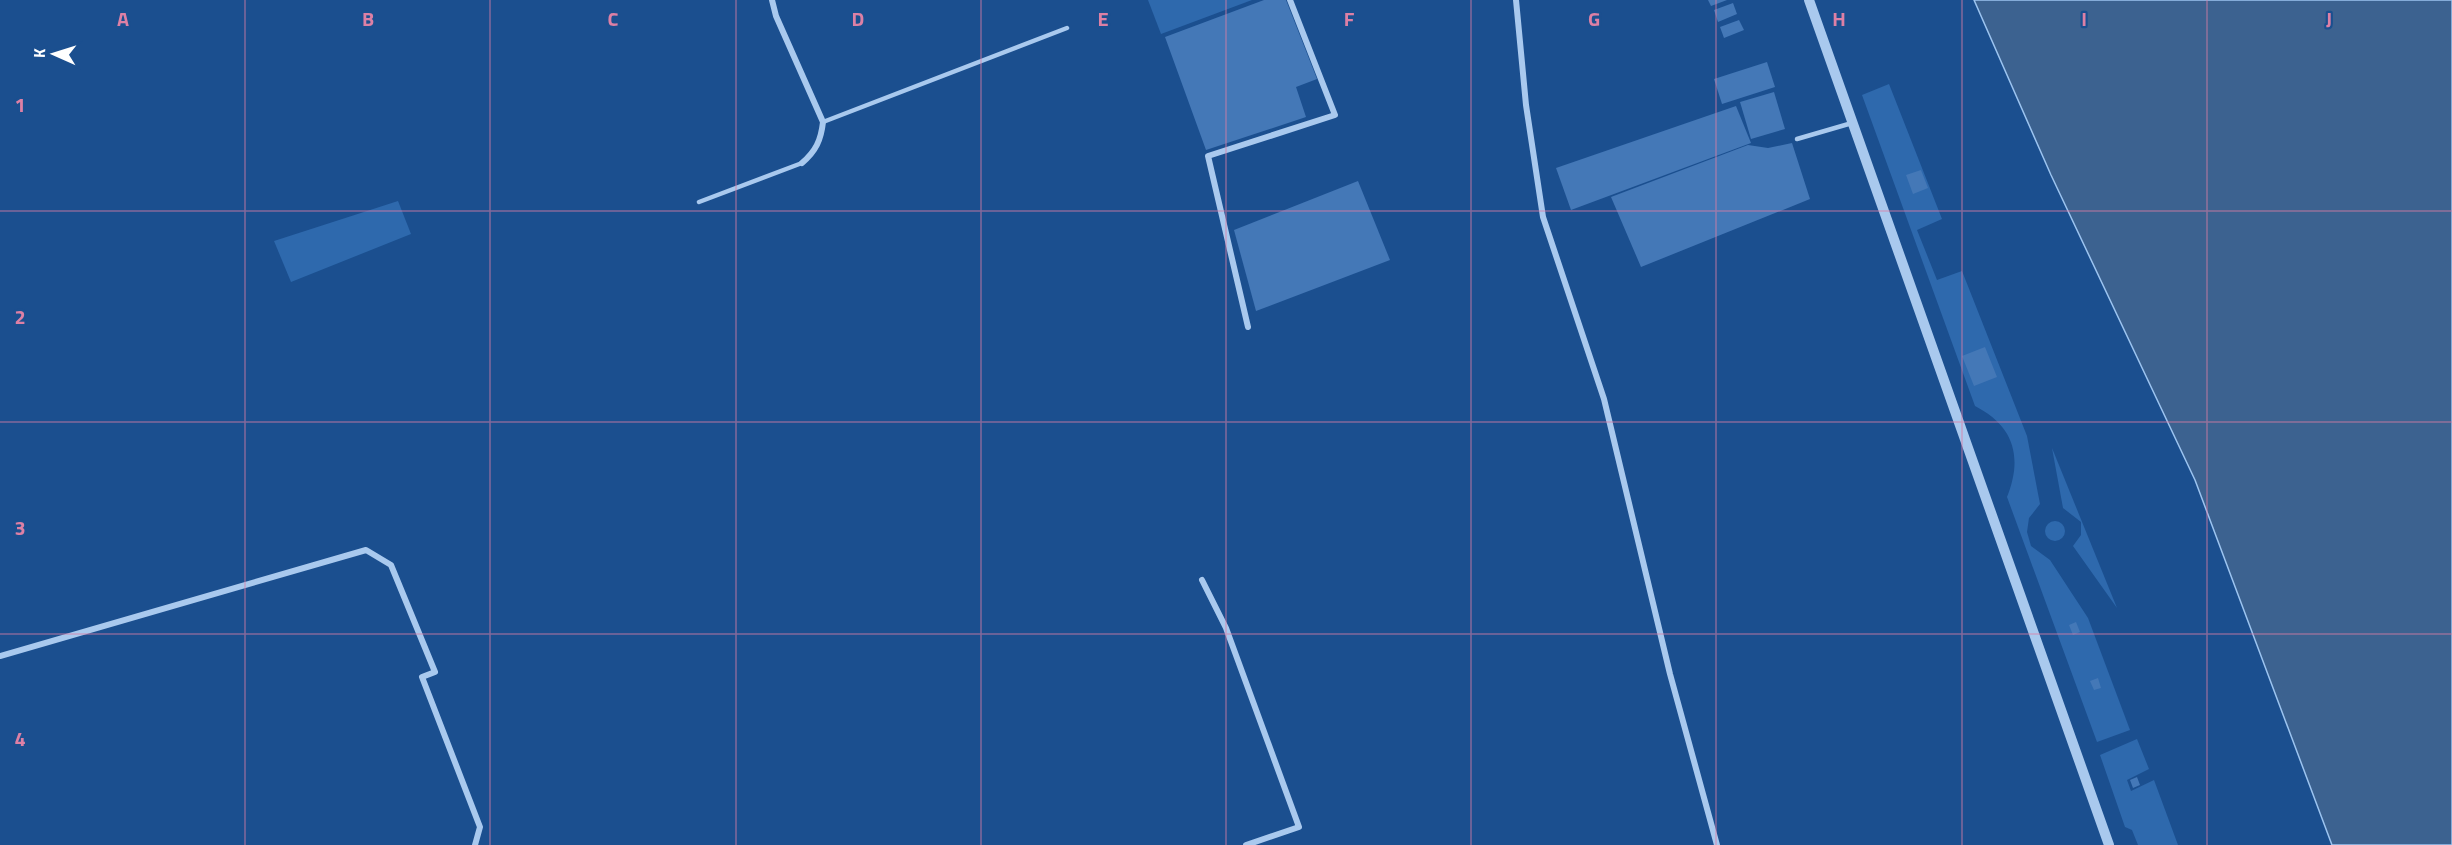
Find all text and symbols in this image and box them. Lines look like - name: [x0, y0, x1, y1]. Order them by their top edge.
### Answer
- text: A: [117, 3, 129, 34]
- text: B: [362, 3, 374, 34]
- text: C: [608, 3, 619, 34]
- text: D: [852, 3, 864, 34]
- text: E: [1097, 3, 1109, 34]
- text: F: [1344, 3, 1355, 34]
- text: G: [1588, 3, 1600, 34]
- text: H: [1832, 3, 1846, 34]
- text: I: [2081, 3, 2087, 34]
- text: J: [2326, 3, 2332, 34]
- north arrow: [24, 24, 84, 84]
- text: K: [27, 47, 51, 59]
- text: 1: [14, 89, 26, 120]
- text: 2: [14, 301, 26, 332]
- text: 3: [14, 512, 26, 543]
- text: 4: [14, 723, 26, 754]

